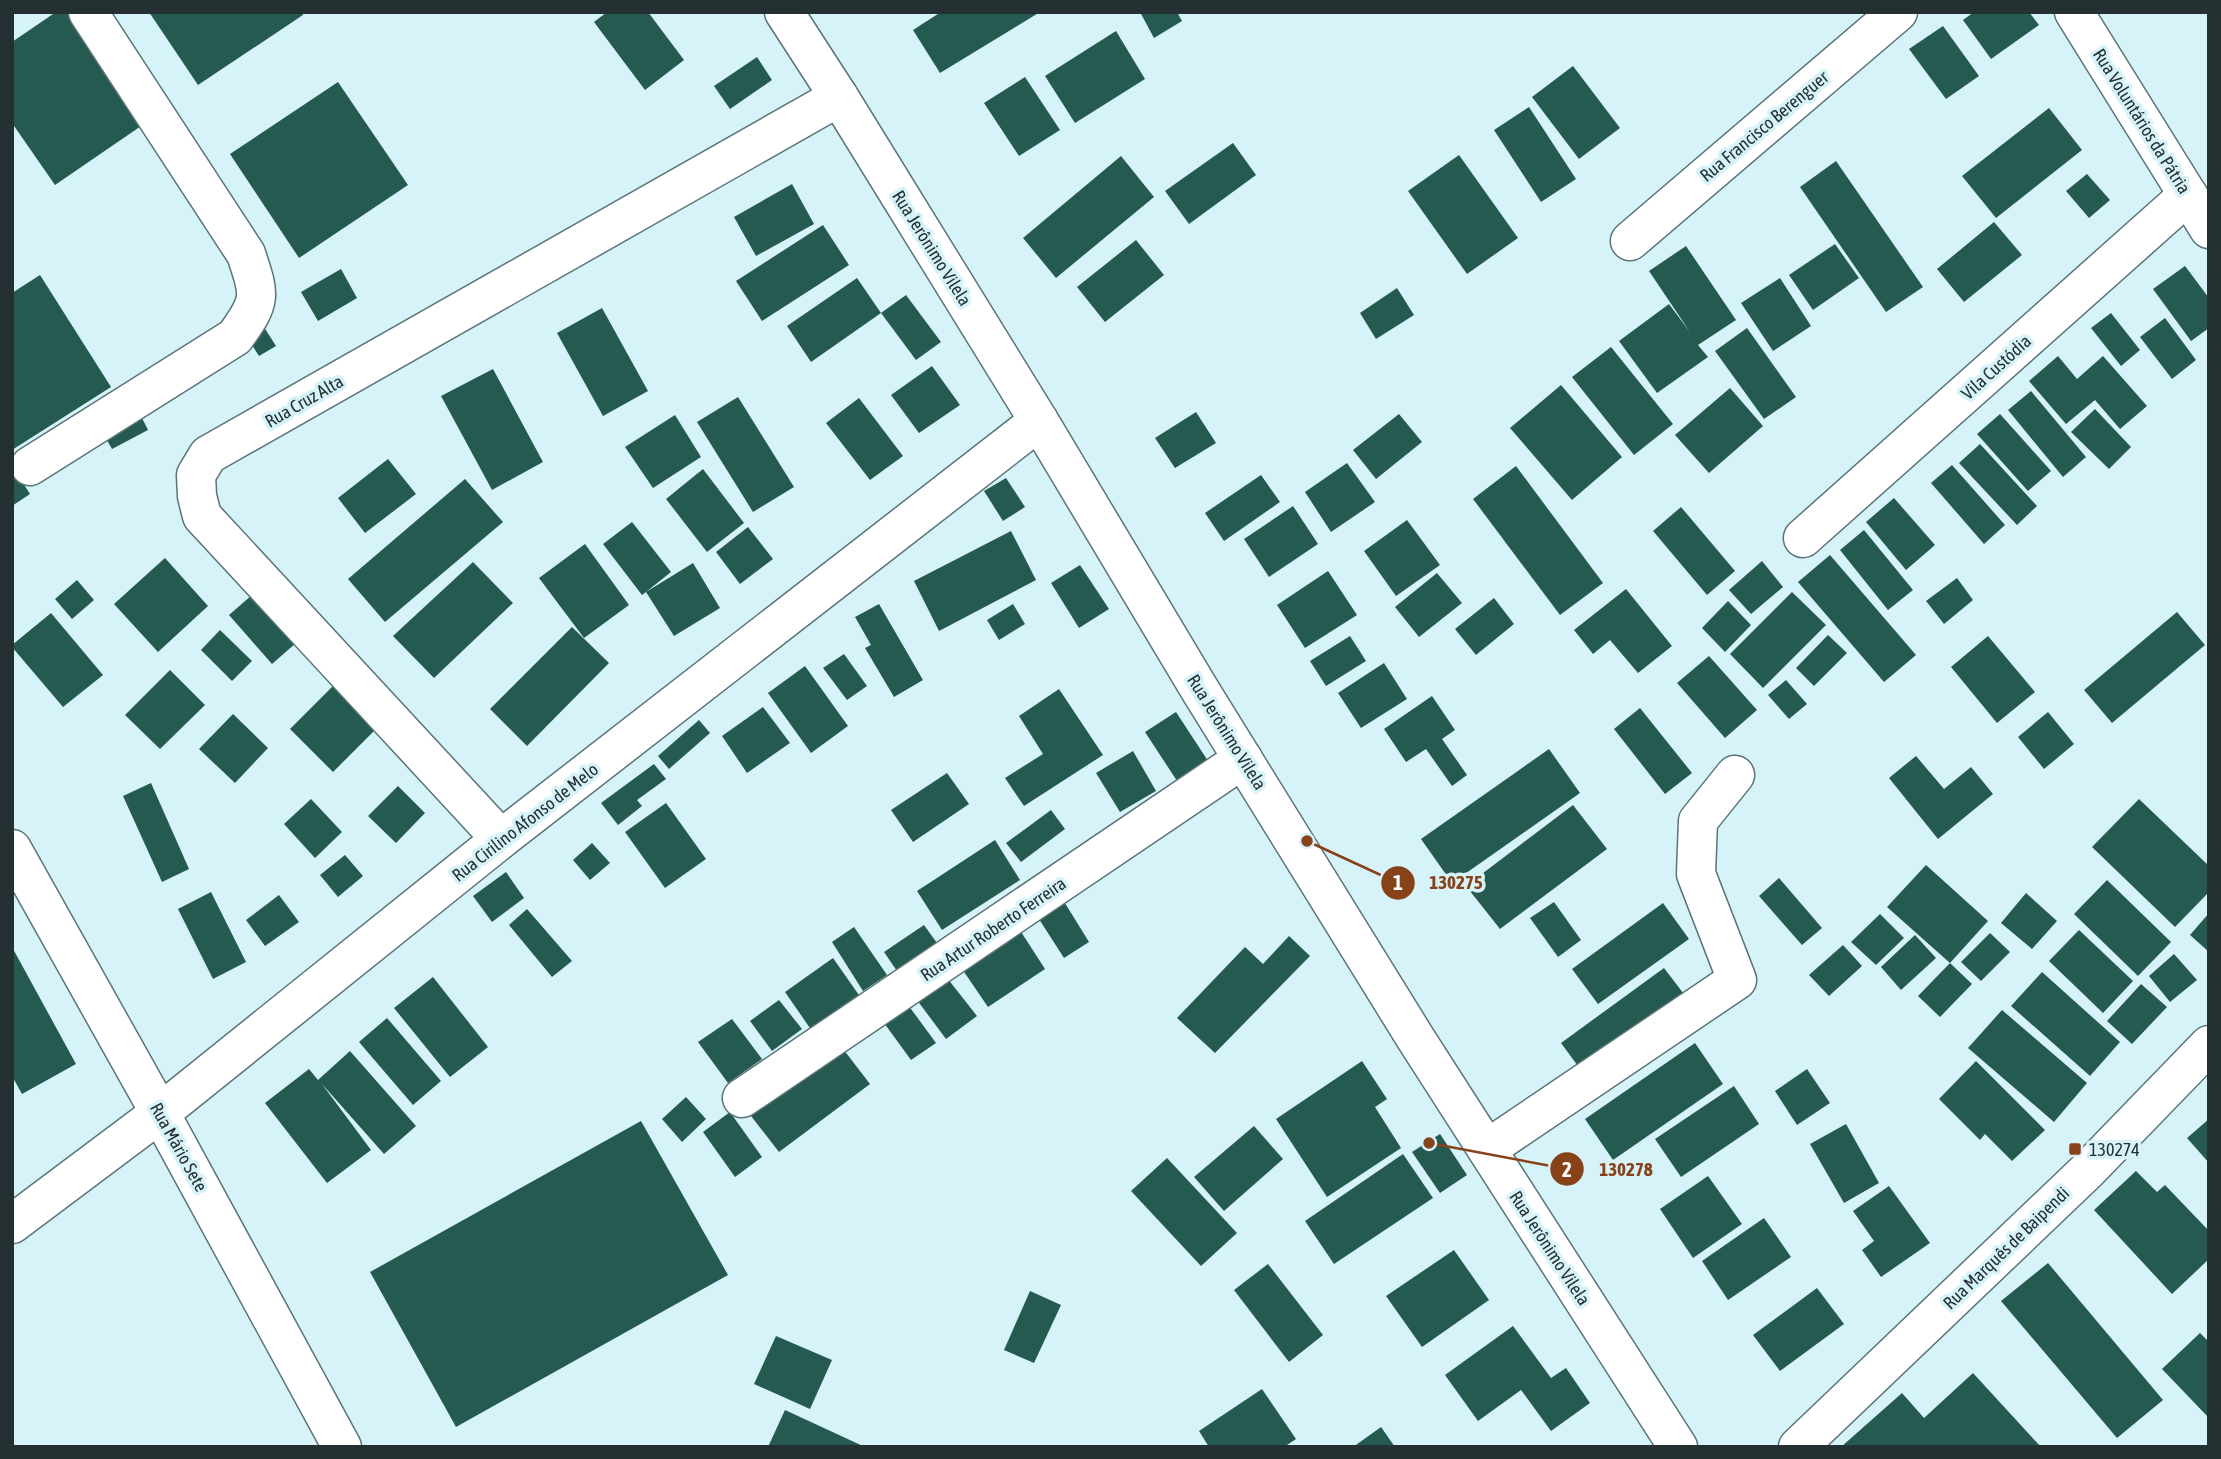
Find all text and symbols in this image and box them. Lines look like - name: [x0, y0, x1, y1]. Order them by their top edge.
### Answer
- street label: Rua Voluntários da Pátria: [2089, 45, 2195, 197]
- street label: Rua Francisco Berenguer: [1696, 66, 1833, 186]
- street label: Rua Jerônimo Vilela: [888, 187, 976, 309]
- street label: Vila Custódia: [1957, 330, 2035, 404]
- street label: Rua Cruz Alta: [261, 370, 347, 432]
- street label: Rua Jerônimo Vilela: [1183, 671, 1271, 793]
- street label: Rua Cirilino Afonso de Melo: [448, 758, 602, 886]
- callout: 130275: [1380, 863, 1497, 903]
- text: 1: [1393, 870, 1403, 894]
- text: 130275: [1429, 871, 1483, 893]
- street label: Rua Artur Roberto Ferreira: [916, 873, 1070, 985]
- street label: Rua Mário Sete: [146, 1099, 212, 1195]
- place label: 130274: [2089, 1139, 2140, 1160]
- marker: 130274: [2067, 1141, 2083, 1157]
- callout: 130278: [1550, 1149, 1666, 1189]
- text: 2: [1562, 1157, 1572, 1181]
- text: 130278: [1599, 1158, 1653, 1180]
- street label: Rua Marquês de Baipendi: [1939, 1183, 2073, 1313]
- street label: Rua Jerônimo Vilela: [1505, 1187, 1595, 1309]

